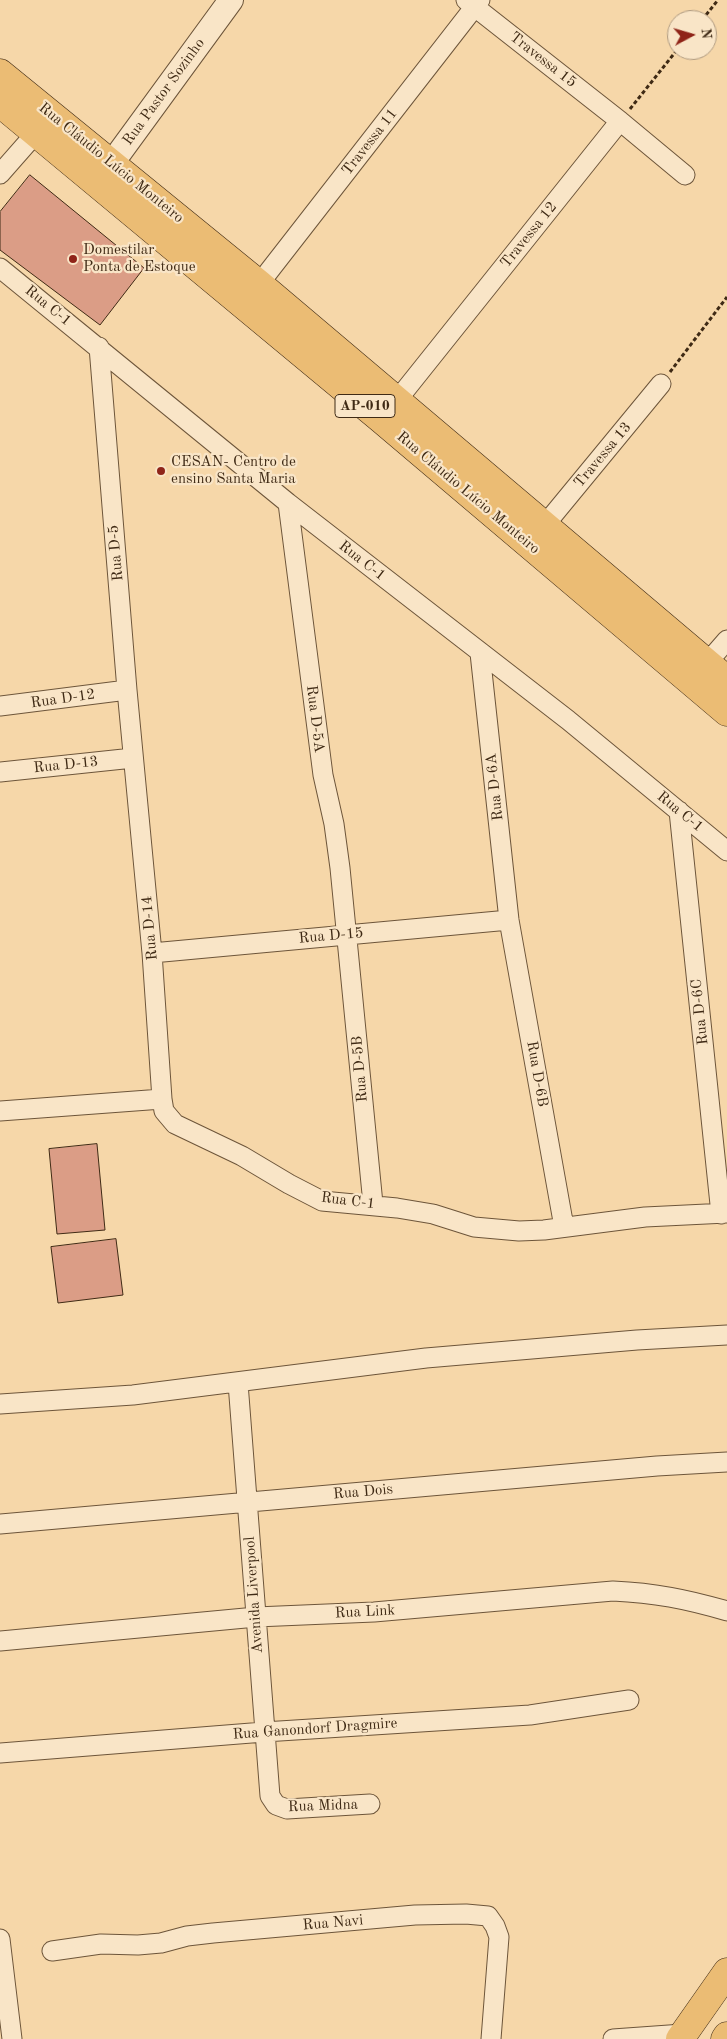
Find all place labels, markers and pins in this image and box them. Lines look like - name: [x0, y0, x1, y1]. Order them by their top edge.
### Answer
- place label: Domestilar Ponta de Estoque: [83, 241, 196, 276]
- marker: Domestilar Ponta de Estoque: [67, 253, 79, 265]
- place label: CESAN- Centro de ensino Santa Maria: [171, 453, 296, 488]
- marker: CESAN- Centro de ensino Santa Maria: [155, 465, 167, 477]

